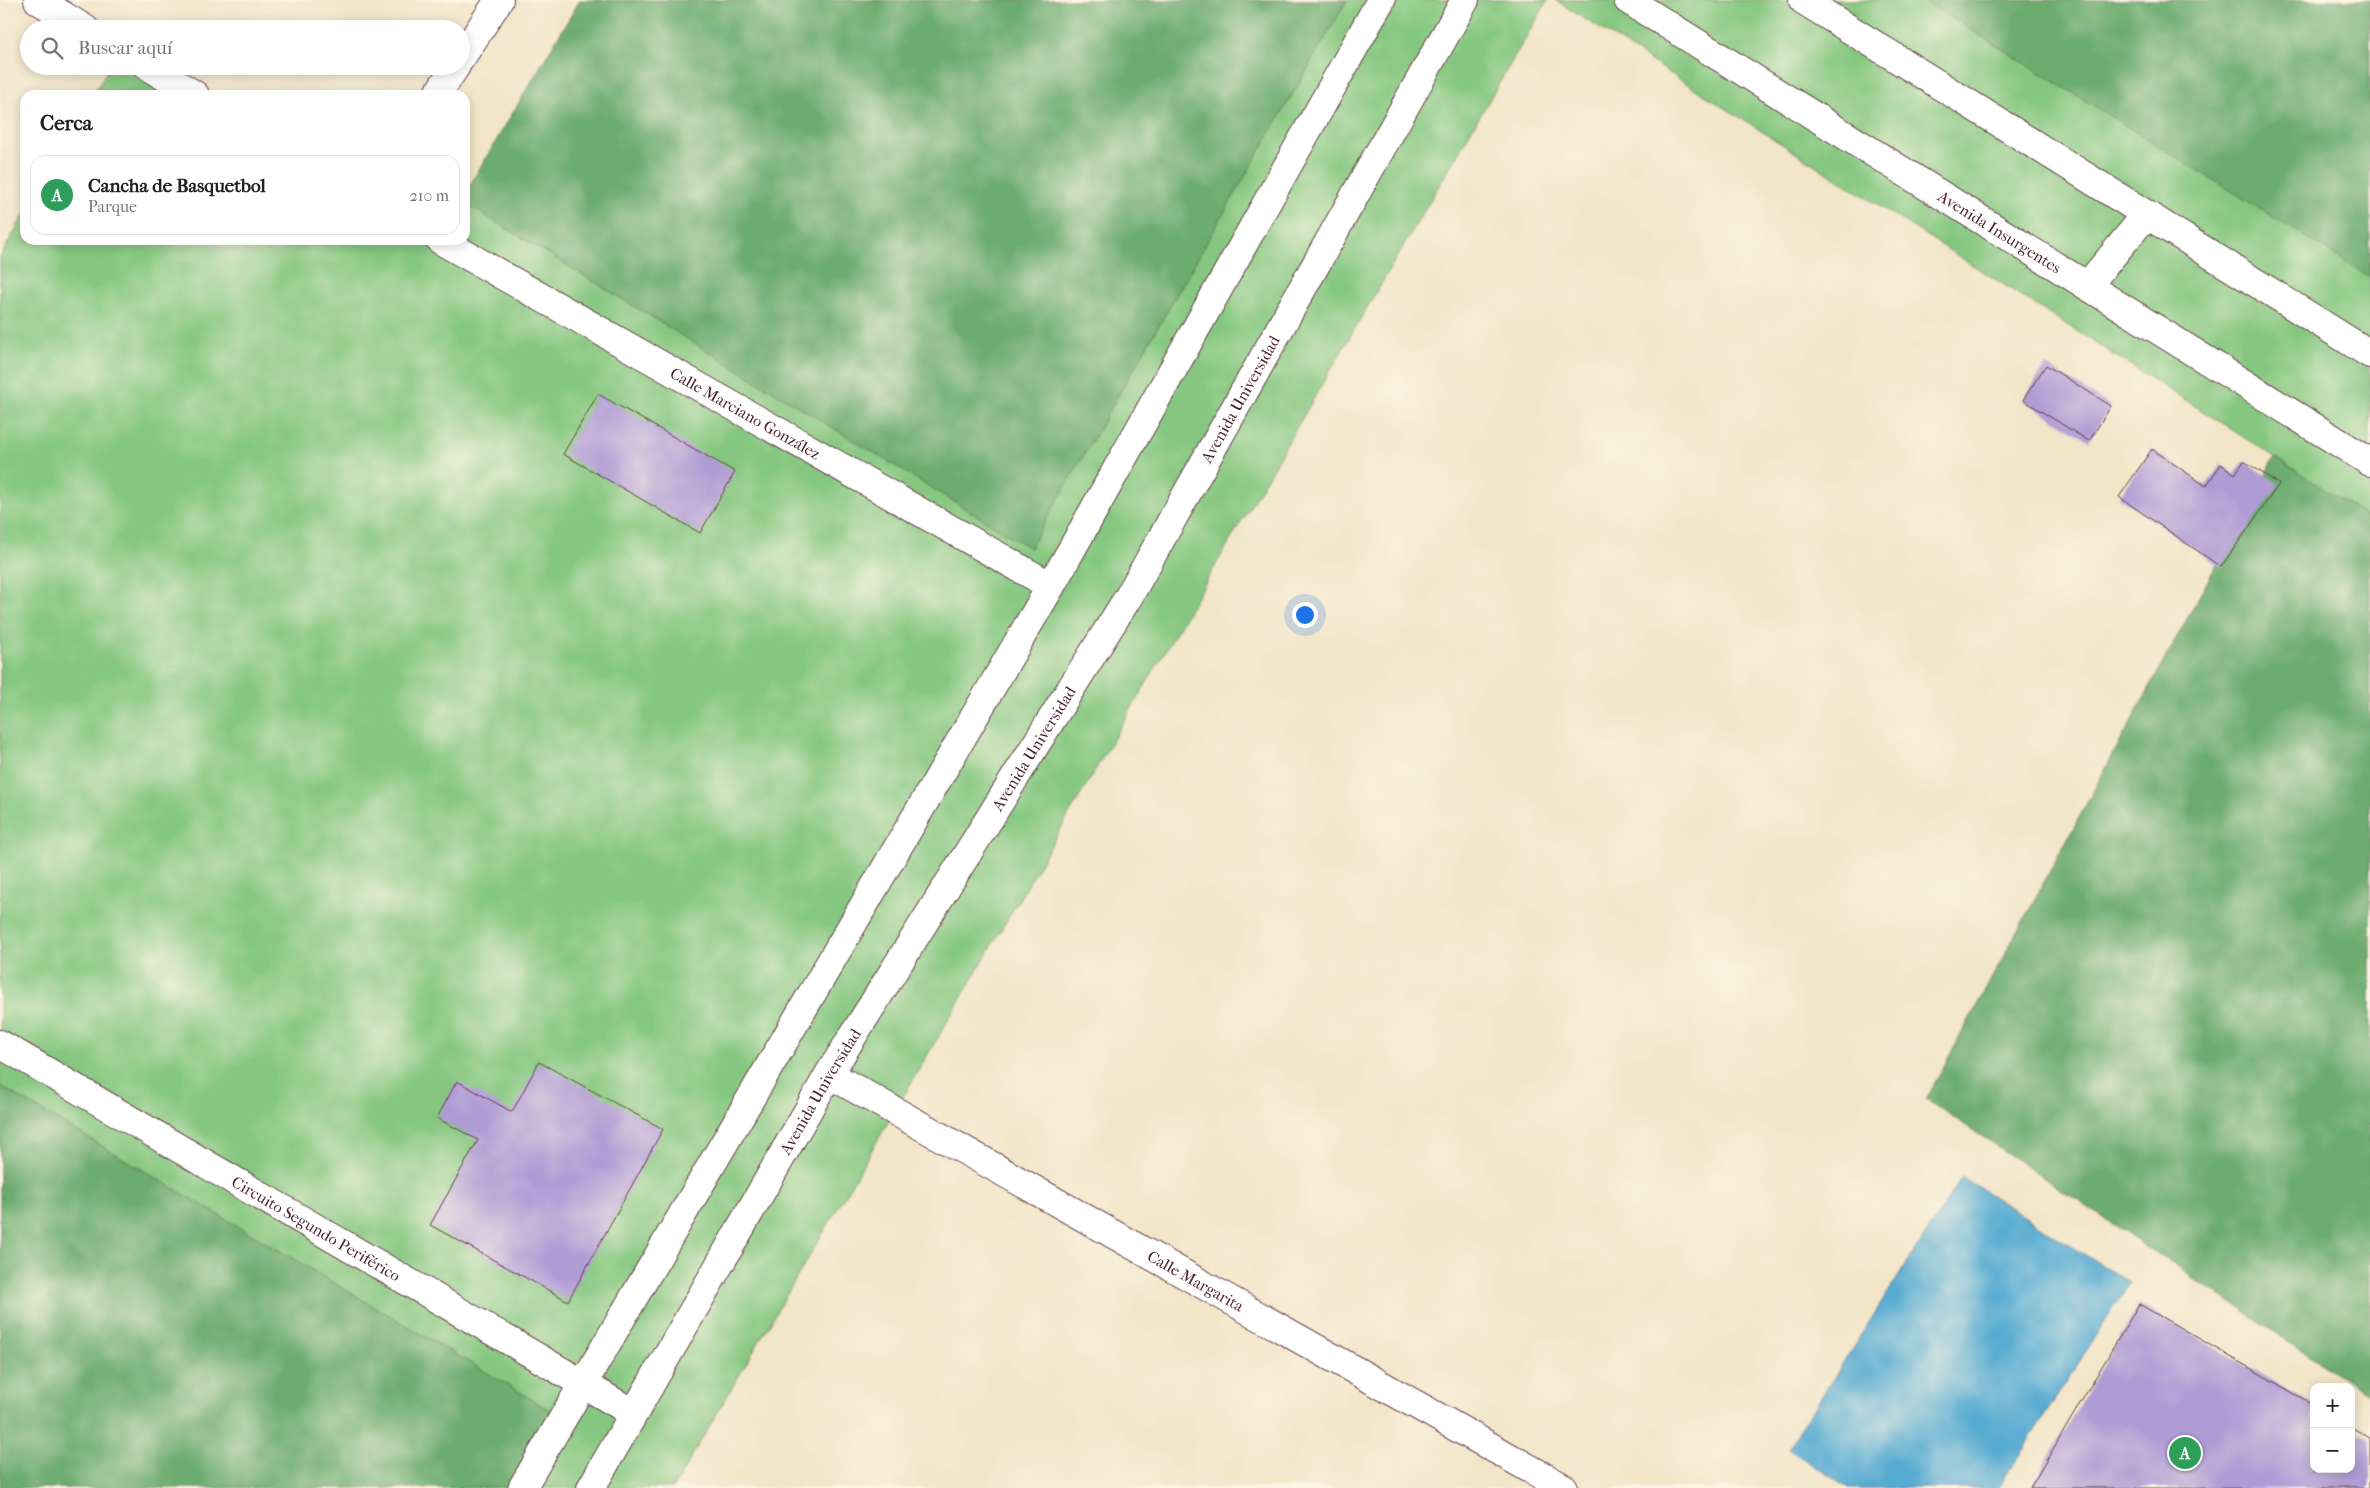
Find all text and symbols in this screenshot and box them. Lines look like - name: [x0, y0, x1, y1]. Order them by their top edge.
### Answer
- search box: [20, 20, 470, 75]
- icon: search: [38, 34, 66, 62]
- text: Buscar aquí: [78, 37, 172, 59]
- text: Cerca: [40, 111, 92, 135]
- text: Cancha de Basquetbol: [88, 175, 266, 197]
- street label: Avenida Insurgentes: [1934, 185, 2065, 277]
- text: A: [52, 186, 62, 205]
- text: 210 m: [410, 186, 449, 205]
- text: Parque: [88, 197, 137, 216]
- street label: Avenida Universidad: [1196, 332, 1284, 467]
- street label: Calle Marciano González: [667, 363, 824, 463]
- your location: [1292, 602, 1318, 628]
- street label: Avenida Universidad: [987, 682, 1080, 815]
- street label: Avenida Universidad: [775, 1025, 865, 1159]
- street label: Circuito Segundo Periférico: [228, 1172, 404, 1285]
- street label: Calle Margarita: [1144, 1246, 1248, 1316]
- map controls: [2310, 1383, 2355, 1473]
- button: +: [2310, 1383, 2355, 1428]
- button: −: [2310, 1428, 2355, 1473]
- pin: A: [2169, 1434, 2201, 1472]

